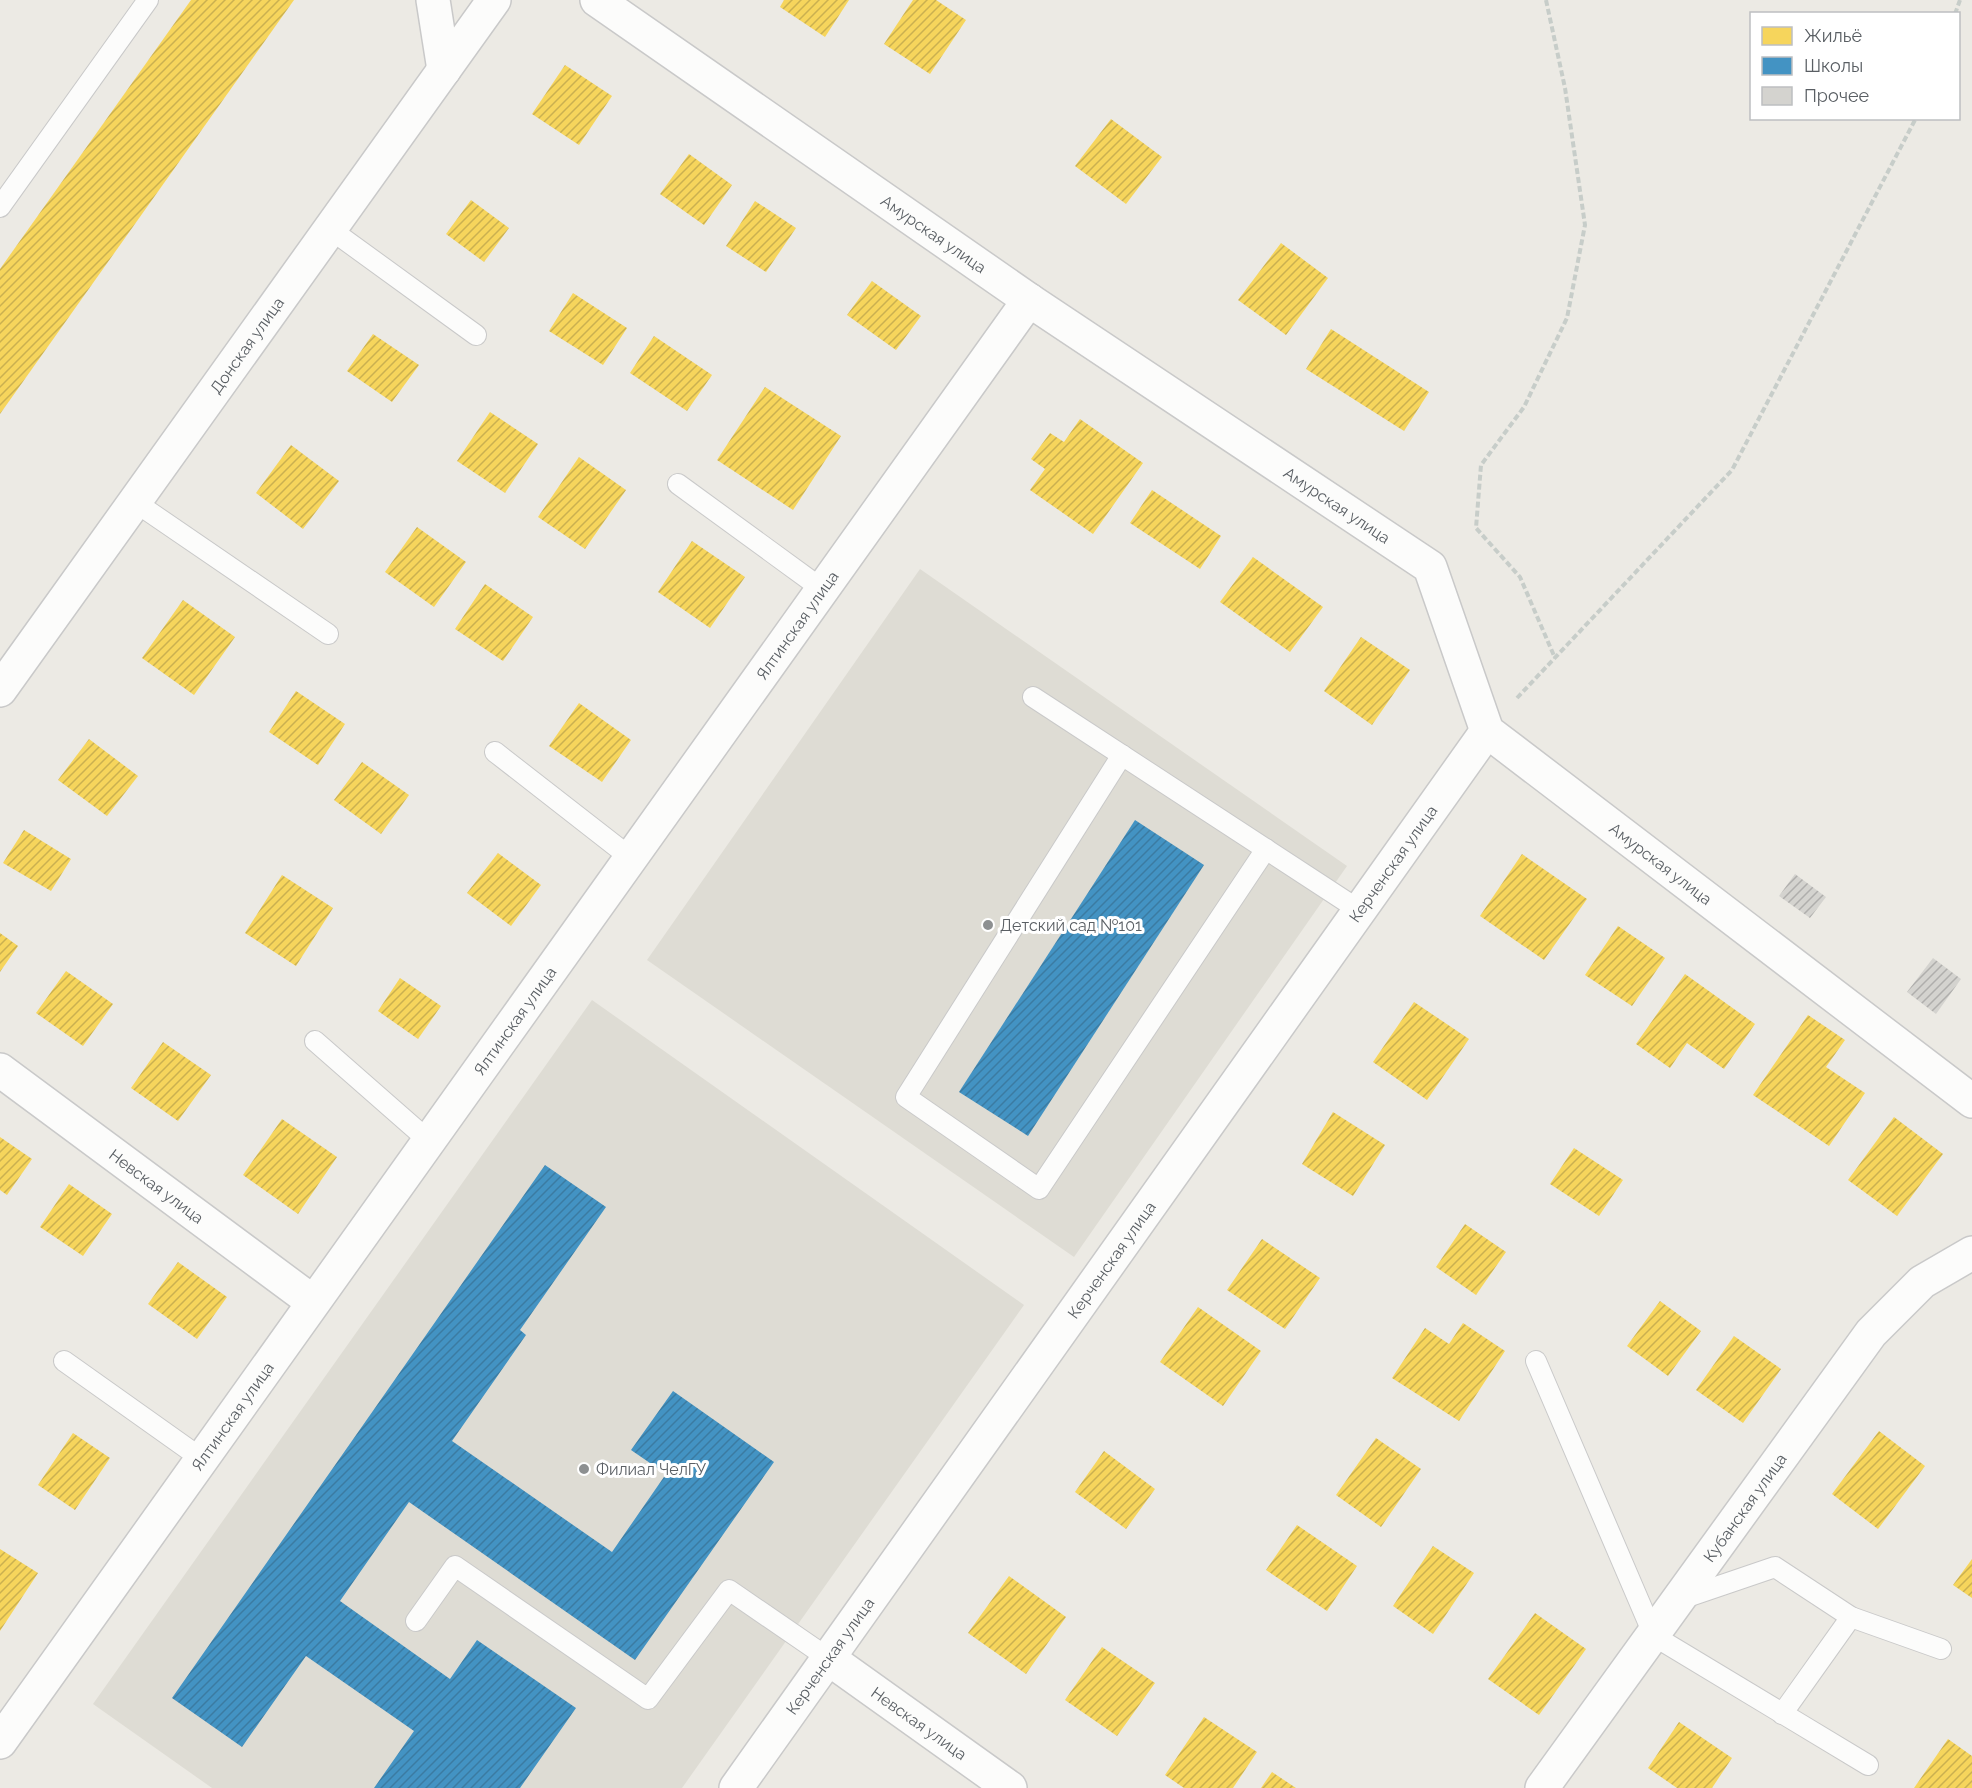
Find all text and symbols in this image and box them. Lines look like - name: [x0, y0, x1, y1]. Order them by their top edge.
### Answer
- legend: [1750, 12, 1960, 120]
- text: Жильё: [1804, 25, 1862, 46]
- text: Школы: [1804, 55, 1863, 76]
- text: Прочее: [1804, 85, 1870, 106]
- street label: Амурская улица: [878, 191, 990, 277]
- street label: Донская улица: [206, 293, 288, 397]
- street label: Амурская улица: [1280, 463, 1394, 547]
- street label: Ялтинская улица: [752, 567, 842, 683]
- street label: Керченская улица: [1345, 801, 1441, 926]
- street label: Амурская улица: [1606, 819, 1716, 909]
- place label: Детский сад №101: [1000, 916, 1142, 935]
- marker: Детский сад №101: [981, 918, 995, 932]
- street label: Ялтинская улица: [469, 963, 560, 1079]
- street label: Невская улица: [106, 1145, 208, 1227]
- street label: Керченская улица: [1063, 1198, 1159, 1322]
- street label: Ялтинская улица: [187, 1358, 278, 1474]
- street label: Кубанская улица: [1699, 1450, 1790, 1566]
- place label: Филиал ЧелГУ: [596, 1460, 706, 1479]
- marker: Филиал ЧелГУ: [577, 1462, 591, 1476]
- street label: Керченская улица: [782, 1594, 878, 1718]
- street label: Невская улица: [868, 1683, 971, 1764]

